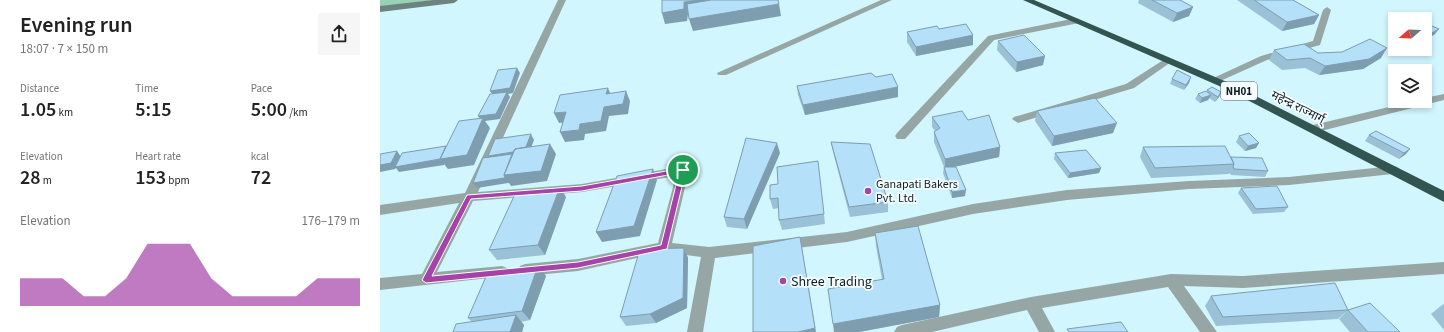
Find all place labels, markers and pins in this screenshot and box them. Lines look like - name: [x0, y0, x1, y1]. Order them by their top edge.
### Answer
- pin: [666, 153, 700, 187]
- place label: Ganapati Bakers Pvt. Ltd.: [876, 176, 958, 207]
- marker: Ganapati Bakers Pvt. Ltd.: [863, 186, 873, 196]
- place label: Shree Trading: [791, 272, 872, 292]
- marker: Shree Trading: [778, 276, 788, 286]

